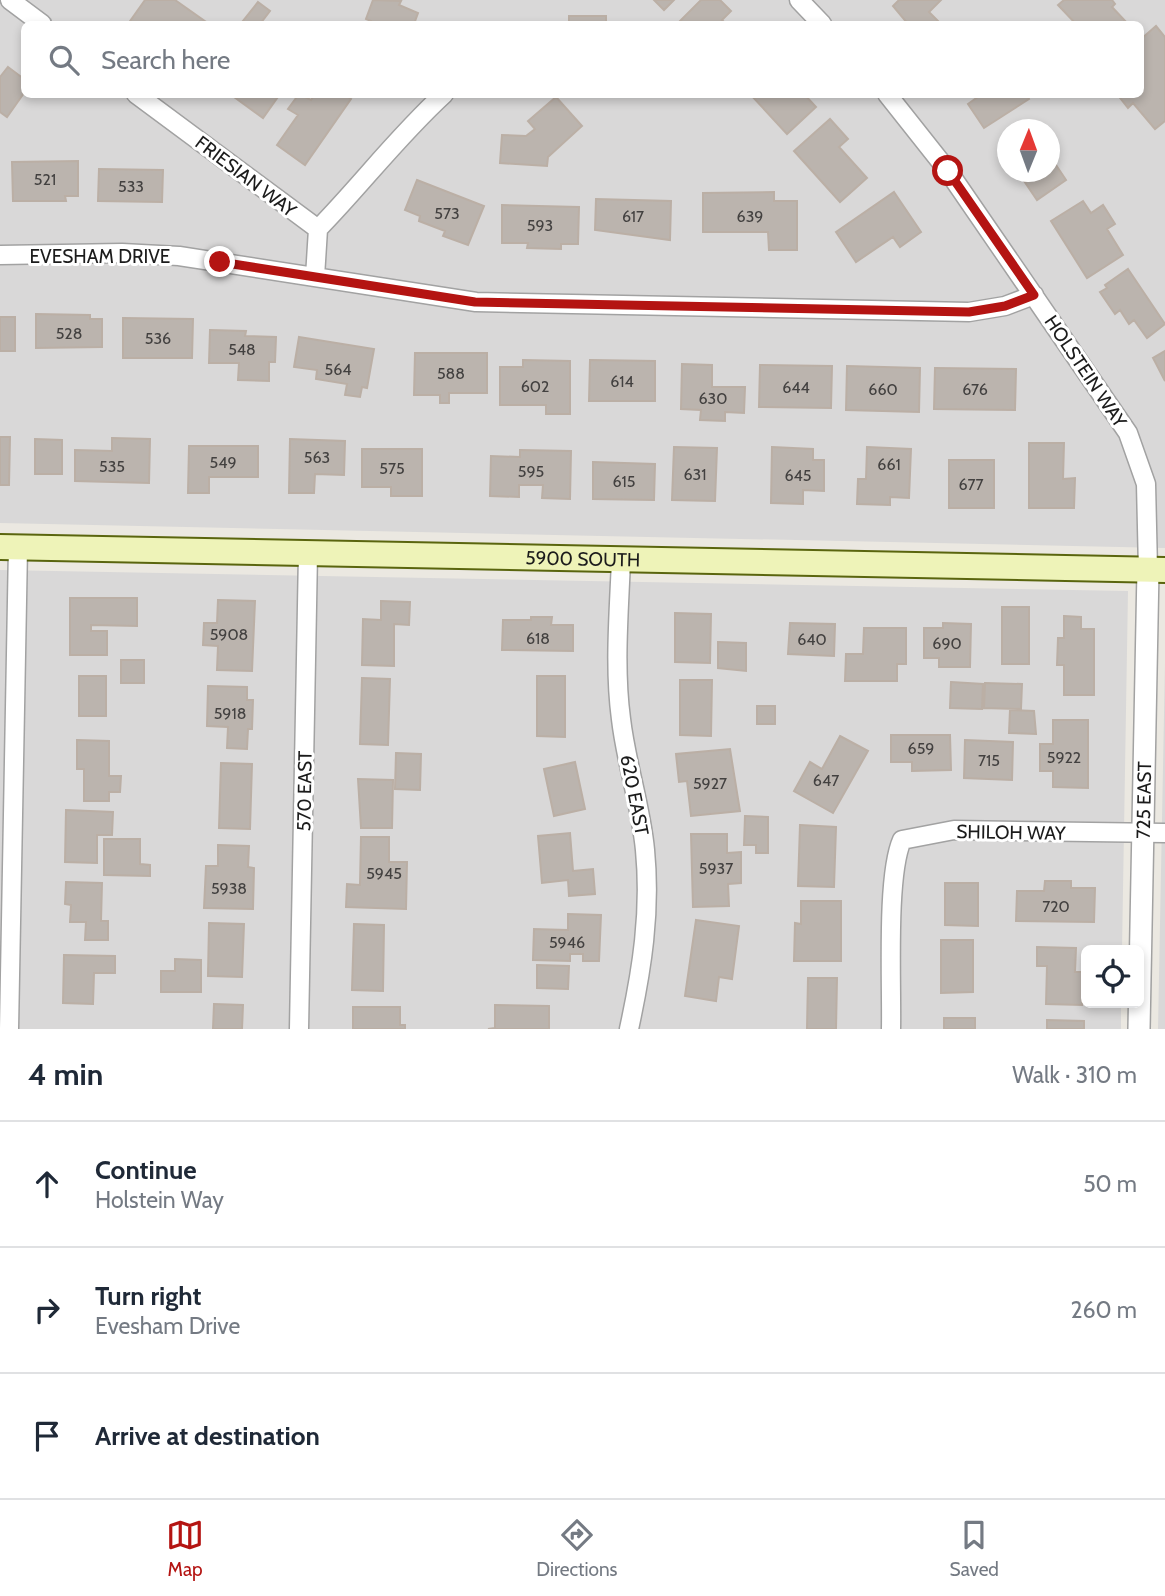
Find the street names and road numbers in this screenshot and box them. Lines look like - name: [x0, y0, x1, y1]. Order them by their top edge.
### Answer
- street label: FRIESIAN WAY: [191, 131, 301, 222]
- street label: EVESHAM DRIVE: [30, 245, 170, 268]
- street label: HOLSTEIN WAY: [1040, 311, 1132, 432]
- street label: 5900 SOUTH: [525, 546, 641, 572]
- street label: 570 EAST: [292, 750, 317, 832]
- street label: 620 EAST: [615, 753, 654, 837]
- street label: 725 EAST: [1132, 761, 1156, 839]
- street label: SHILOH WAY: [956, 820, 1066, 845]

